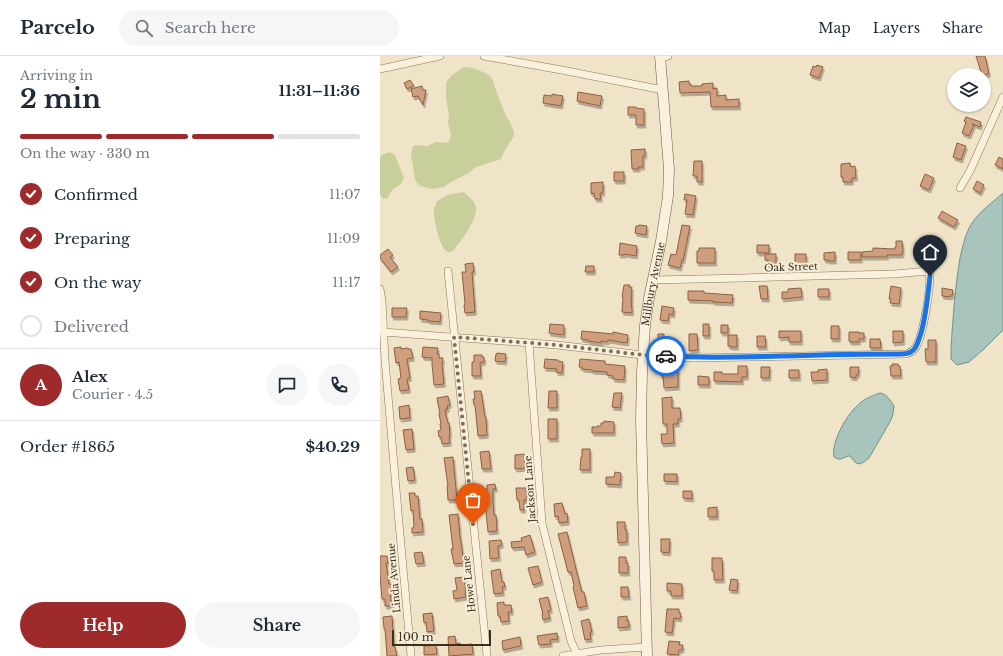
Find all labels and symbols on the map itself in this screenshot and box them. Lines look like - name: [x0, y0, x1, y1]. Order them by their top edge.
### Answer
- pin: [913, 235, 947, 276]
- street label: Millbury Avenue: [638, 240, 667, 327]
- street label: Oak Street: [764, 260, 818, 274]
- courier: [646, 336, 686, 376]
- street label: Jackson Lane: [521, 455, 539, 525]
- pin: [456, 483, 490, 524]
- street label: Linda Avenue: [384, 542, 404, 614]
- street label: Howe Lane: [459, 554, 478, 613]
- scale bar: [392, 628, 491, 647]

